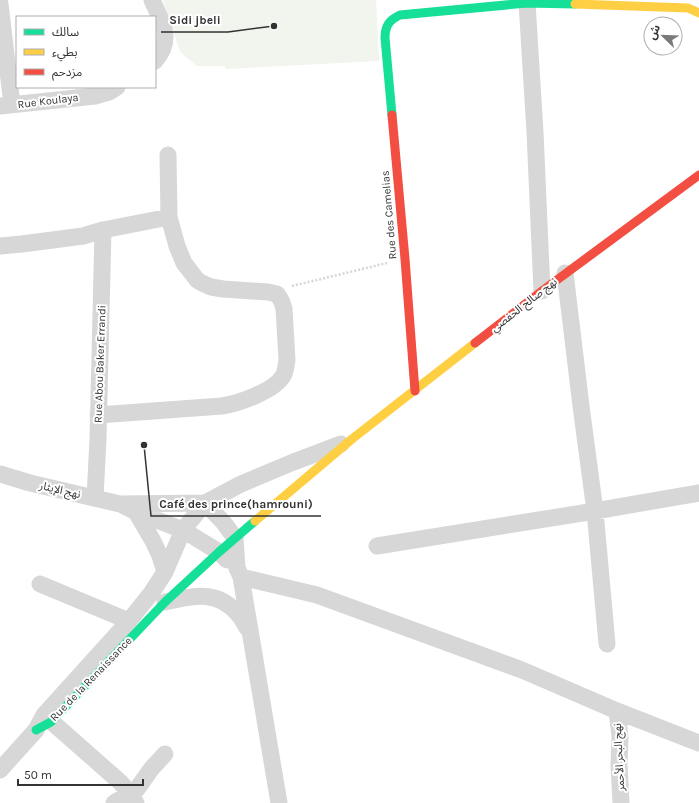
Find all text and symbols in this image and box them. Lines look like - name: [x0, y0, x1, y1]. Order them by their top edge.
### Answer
- callout: Sidi jbeli: [161, 8, 228, 32]
- text: Sidi jbeli: [169, 13, 221, 27]
- legend: [16, 16, 156, 88]
- north arrow: [643, 16, 683, 56]
- text: ش: [645, 23, 663, 42]
- text: سالك: [52, 25, 79, 39]
- text: بطيء: [52, 45, 78, 62]
- text: مزدحم: [52, 65, 82, 81]
- street label: Rue Koulaya: [17, 91, 79, 111]
- street label: Rue des Camelias: [379, 170, 399, 260]
- street label: نهج صالح الحفصي: [488, 275, 561, 337]
- street label: Rue Abou Baker Errandi: [91, 305, 109, 423]
- street label: نهج الإيثار: [37, 479, 82, 502]
- callout: Café des prince(hamrouni): [151, 492, 321, 516]
- text: Café des prince(hamrouni): [159, 497, 313, 511]
- street label: Rue de la Renaissance: [47, 634, 135, 724]
- street label: نهج البحر الأحمر: [611, 723, 628, 792]
- scale bar: [18, 761, 143, 787]
- text: 50 m: [24, 768, 52, 782]

